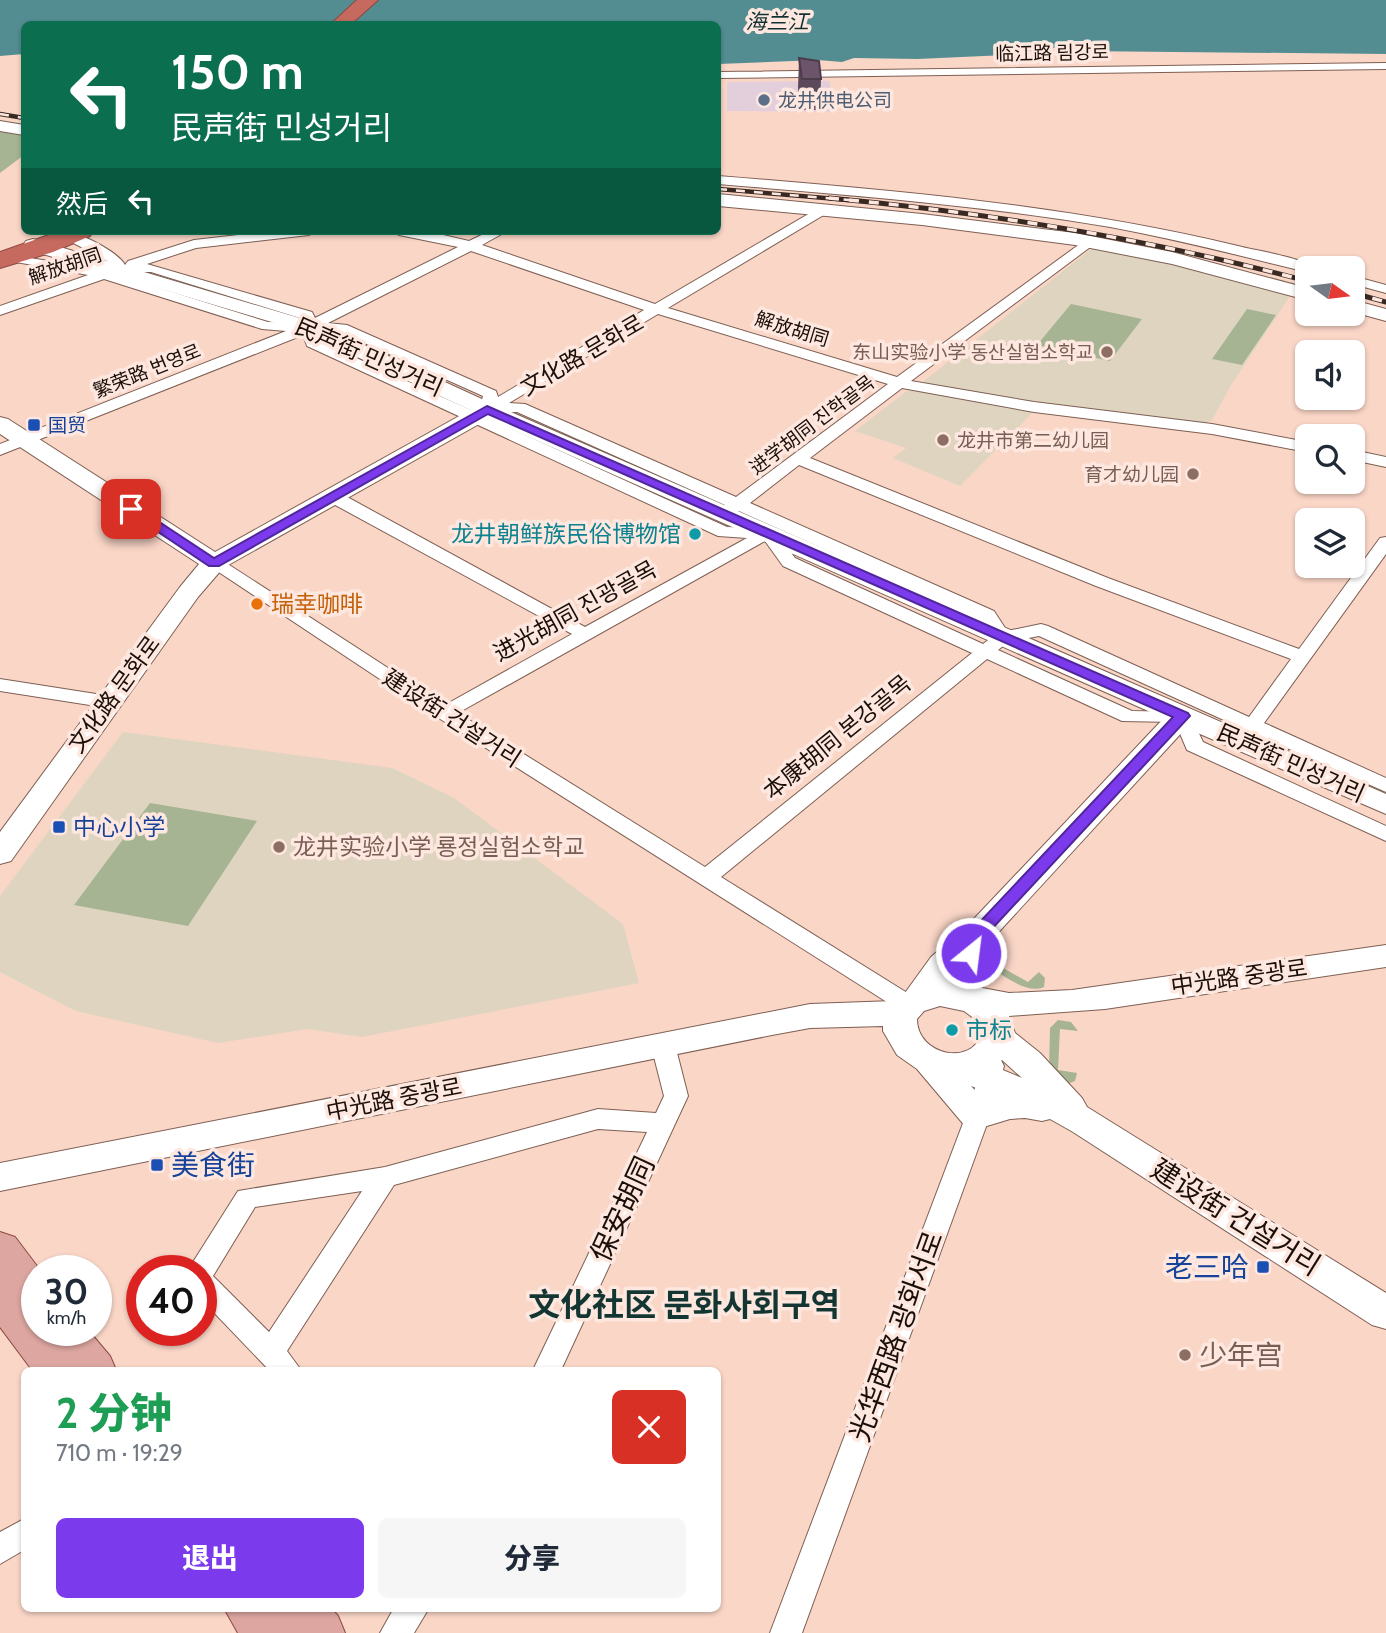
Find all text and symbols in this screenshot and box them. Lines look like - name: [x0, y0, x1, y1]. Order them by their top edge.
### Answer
- water label: 海兰江: [746, 9, 810, 34]
- street label: 临江路 림강로: [995, 41, 1109, 65]
- text: 150 m: [171, 42, 304, 101]
- icon: left: [56, 49, 147, 140]
- place label: 龙井供电公司: [778, 89, 892, 112]
- marker: 龙井供电公司: [756, 92, 772, 108]
- text: 民声街 민성거리: [171, 108, 392, 147]
- icon: left: [122, 182, 160, 220]
- text: 然后: [56, 188, 108, 220]
- street label: 解放胡同: [25, 243, 105, 289]
- north arrow: [1295, 256, 1365, 326]
- map controls: [1295, 256, 1365, 578]
- street label: 解放胡同: [752, 307, 832, 351]
- street label: 文化路 문화로: [515, 308, 649, 402]
- street label: 民声街 민성거리: [291, 312, 447, 402]
- street label: 繁荣路 번영로: [90, 339, 204, 403]
- button: sound: [1295, 340, 1365, 410]
- place label: 东山实验小学 동산실험소학교: [852, 341, 1093, 364]
- marker: 东山实验小学 동산실험소학교: [1099, 344, 1115, 360]
- street label: 进学胡同 진학골목: [745, 371, 879, 479]
- place label: 国贸: [48, 414, 86, 437]
- marker: 国贸: [26, 417, 42, 433]
- button: search: [1295, 424, 1365, 494]
- place label: 龙井市第二幼儿园: [957, 429, 1109, 452]
- marker: 龙井市第二幼儿园: [935, 432, 951, 448]
- place label: 育才幼儿园: [1084, 463, 1179, 486]
- marker: 育才幼儿园: [1185, 466, 1201, 482]
- pin: [101, 479, 161, 539]
- icon: arrive: [112, 490, 150, 528]
- button: layers: [1295, 508, 1365, 578]
- place label: 龙井朝鲜族民俗博物馆: [451, 520, 681, 548]
- marker: 龙井朝鲜族民俗博物馆: [687, 526, 703, 542]
- street label: 进光胡同 진광골목: [489, 555, 661, 667]
- place label: 瑞幸咖啡: [271, 590, 363, 618]
- marker: 瑞幸咖啡: [249, 596, 265, 612]
- street label: 文化路 문화로: [62, 630, 166, 758]
- street label: 建设街 건설거리: [378, 663, 526, 773]
- street label: 本康胡同 본강골목: [758, 669, 916, 805]
- street label: 民声街 민성거리: [1213, 718, 1369, 808]
- place label: 中心小学: [73, 813, 165, 841]
- marker: 中心小学: [51, 819, 67, 835]
- place label: 龙井实验小学 룡정실험소학교: [293, 833, 584, 861]
- marker: 龙井实验小学 룡정실험소학교: [271, 839, 287, 855]
- position arrow: [934, 916, 1008, 990]
- street label: 中光路 중광로: [1169, 954, 1309, 1000]
- place label: 市标: [966, 1016, 1012, 1044]
- marker: 市标: [944, 1022, 960, 1038]
- street label: 中光路 중광로: [324, 1072, 464, 1126]
- place label: 美食街: [171, 1148, 255, 1182]
- street label: 保安胡同: [583, 1151, 661, 1267]
- street label: 建设街 건설거리: [1145, 1151, 1327, 1283]
- marker: 美食街: [149, 1157, 165, 1173]
- street label: 光华西路 광화서로: [842, 1226, 950, 1446]
- place label: 老三哈: [1165, 1250, 1249, 1284]
- speed limit sign: 40: [126, 1255, 217, 1346]
- marker: 老三哈: [1255, 1259, 1271, 1275]
- text: 30: [45, 1270, 88, 1313]
- district label: 文化社区 문화사회구역: [528, 1285, 840, 1324]
- text: km/h: [47, 1307, 86, 1329]
- place label: 少年宫: [1199, 1338, 1283, 1372]
- marker: 少年宫: [1177, 1347, 1193, 1363]
- text: 2 分钟: [56, 1387, 172, 1439]
- button: close: [612, 1390, 686, 1464]
- text: 710 m · 19:29: [56, 1439, 183, 1467]
- button: 退出: [56, 1518, 364, 1598]
- button: 分享: [378, 1518, 686, 1598]

